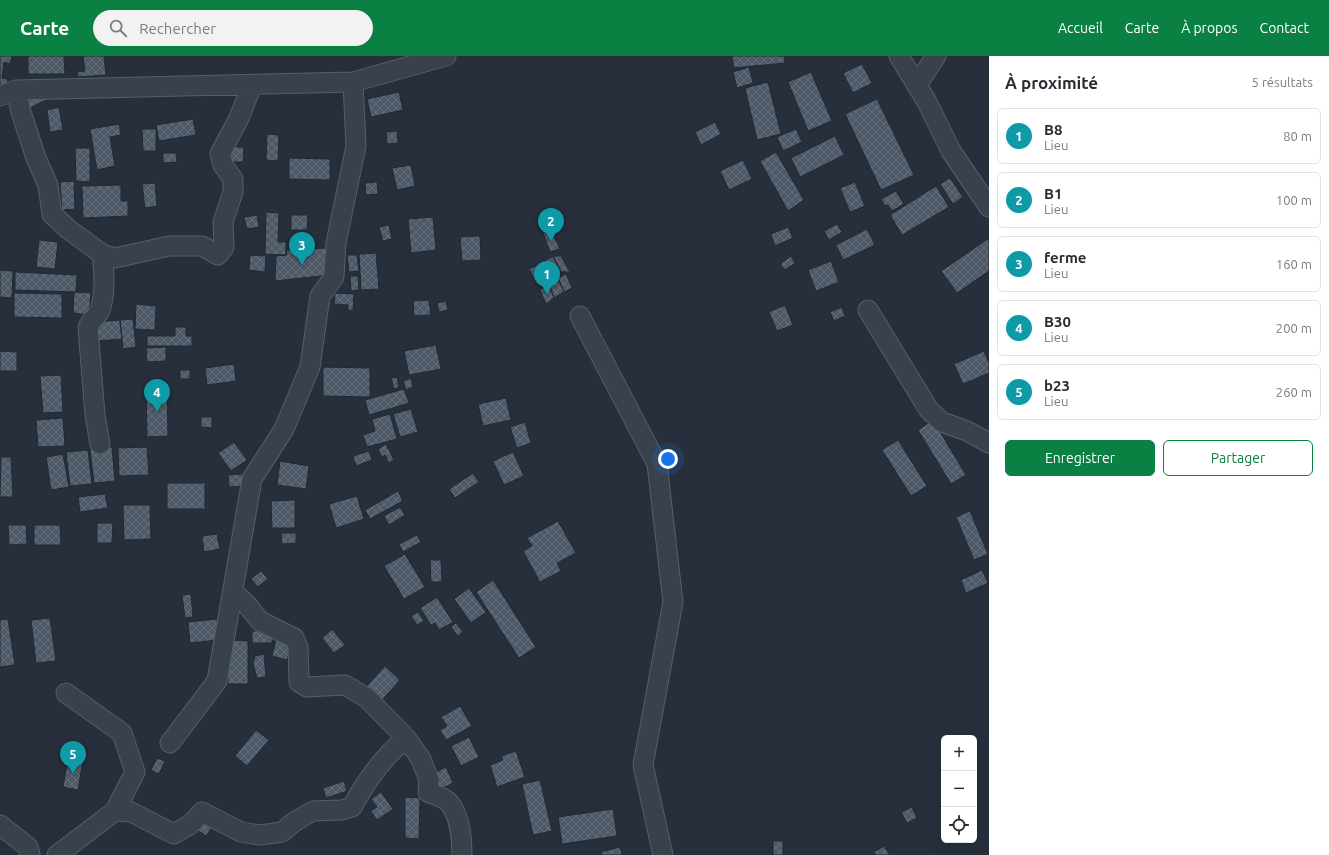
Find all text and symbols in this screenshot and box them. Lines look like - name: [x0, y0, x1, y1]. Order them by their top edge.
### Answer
- search box: [93, 10, 373, 46]
- text: Carte: [20, 17, 69, 39]
- icon: search: [107, 17, 129, 39]
- text: Rechercher: [139, 20, 216, 37]
- text: Accueil: [1058, 20, 1103, 36]
- text: Carte: [1125, 20, 1159, 36]
- text: À propos: [1181, 20, 1238, 36]
- text: Contact: [1260, 20, 1309, 36]
- text: À proximité: [1005, 73, 1098, 92]
- text: 5 résultats: [1252, 75, 1313, 89]
- text: B8: [1044, 121, 1062, 138]
- text: 1: [1015, 129, 1023, 143]
- text: 80 m: [1283, 129, 1312, 143]
- text: Lieu: [1044, 138, 1068, 152]
- text: B1: [1044, 185, 1062, 202]
- text: 2: [1015, 193, 1023, 207]
- text: 100 m: [1276, 193, 1312, 207]
- text: Lieu: [1044, 202, 1068, 216]
- pin: 2: [538, 208, 564, 241]
- pin: 3: [289, 232, 315, 265]
- text: ferme: [1044, 249, 1086, 266]
- text: 3: [1015, 257, 1023, 271]
- text: 160 m: [1276, 257, 1312, 271]
- pin: 1: [534, 261, 560, 294]
- text: Lieu: [1044, 266, 1068, 280]
- text: B30: [1044, 313, 1071, 330]
- text: 4: [1015, 321, 1023, 335]
- text: 200 m: [1276, 321, 1312, 335]
- text: Lieu: [1044, 330, 1068, 344]
- text: b23: [1044, 377, 1070, 394]
- pin: 4: [144, 379, 170, 412]
- text: 5: [1015, 385, 1023, 399]
- text: 260 m: [1276, 385, 1312, 399]
- text: Lieu: [1044, 394, 1068, 408]
- button: Enregistrer: [1005, 440, 1155, 476]
- button: Partager: [1163, 440, 1313, 476]
- your location: [658, 449, 678, 469]
- map controls: [941, 735, 977, 843]
- button: +: [941, 735, 977, 771]
- pin: 5: [60, 741, 86, 774]
- button: −: [941, 771, 977, 807]
- button: locate: [941, 807, 977, 843]

